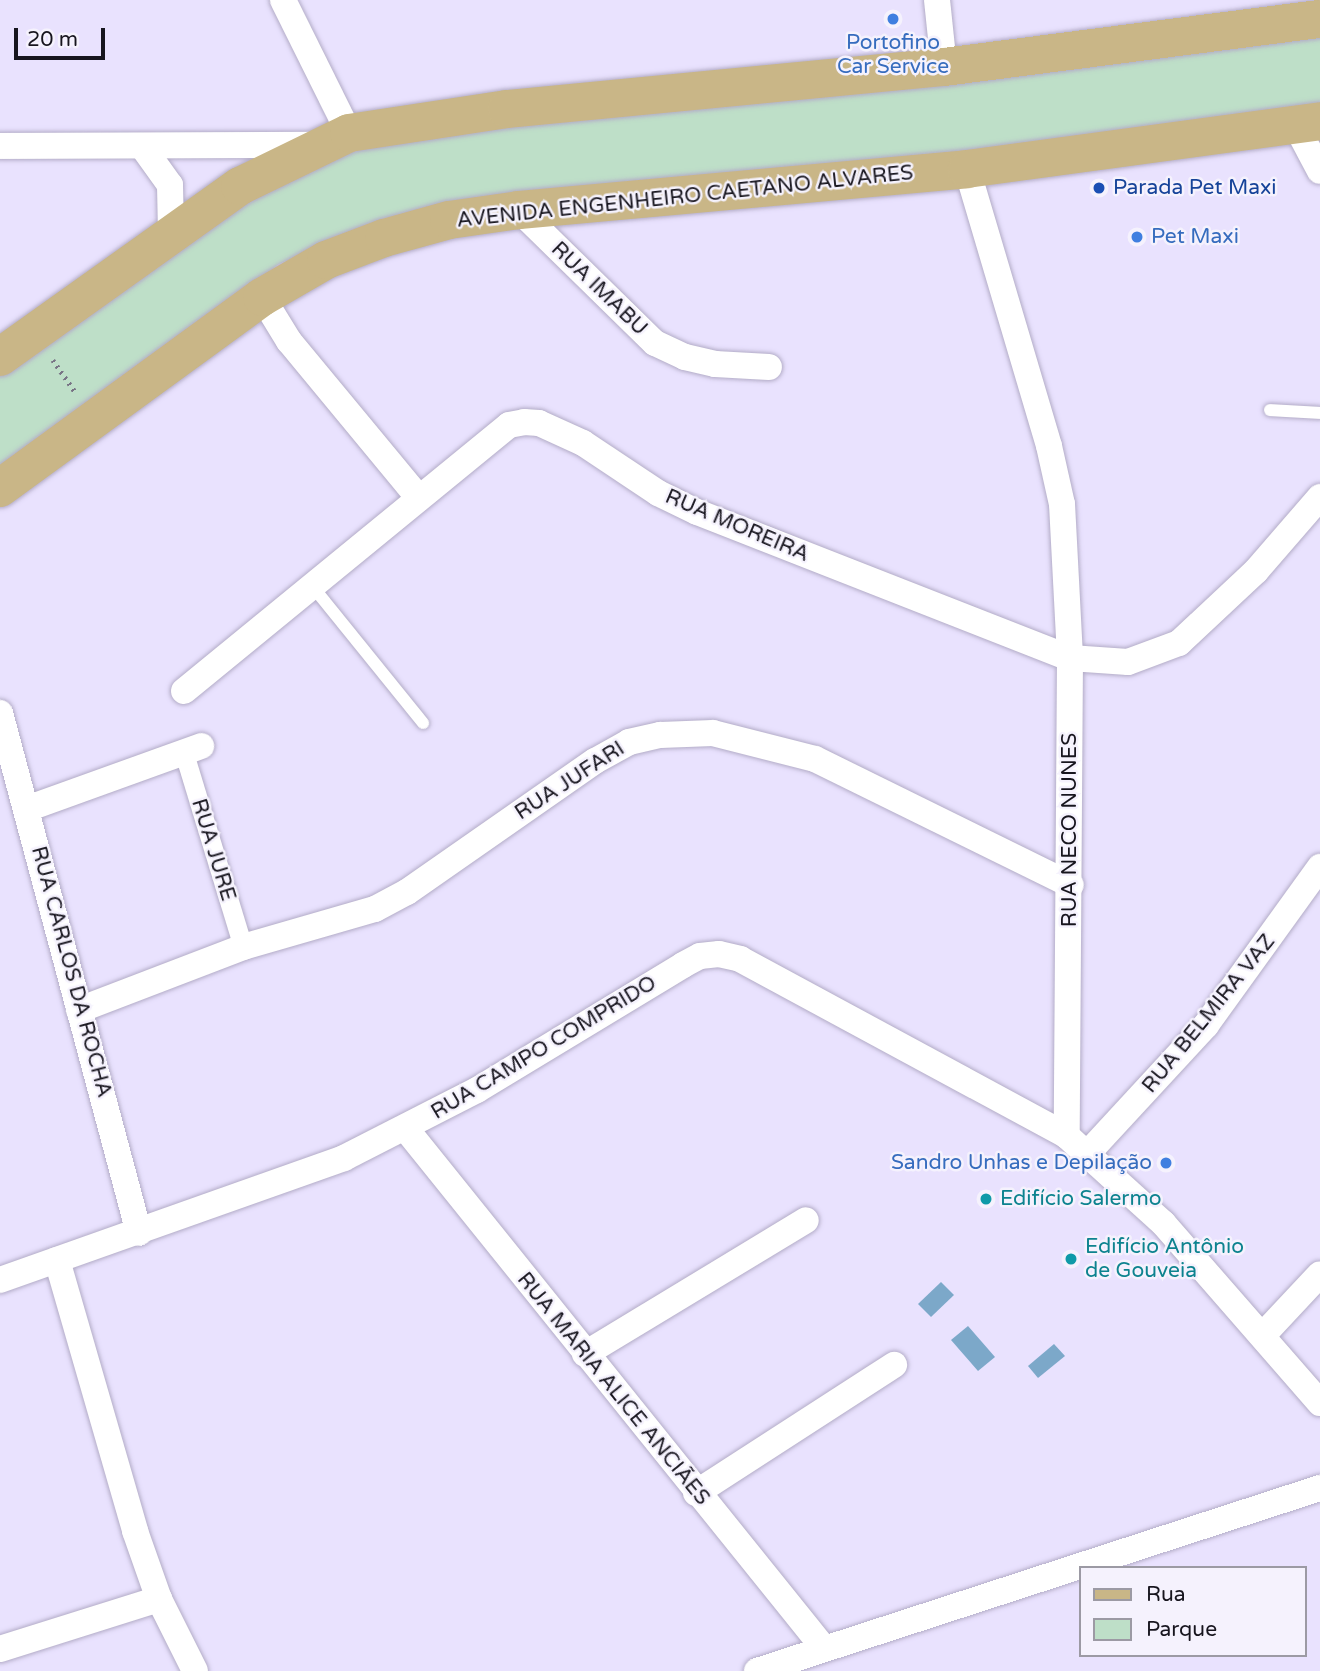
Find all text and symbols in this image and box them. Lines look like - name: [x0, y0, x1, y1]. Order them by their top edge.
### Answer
- marker: Portofino Car Service: [885, 11, 901, 27]
- scale bar: [18, 14, 108, 58]
- text: 20 m: [27, 27, 78, 52]
- place label: Portofino Car Service: [837, 30, 949, 80]
- street label: AVENIDA ENGENHEIRO CAETANO ALVARES: [456, 160, 914, 234]
- place label: Parada Pet Maxi: [1113, 175, 1277, 201]
- marker: Parada Pet Maxi: [1091, 180, 1107, 196]
- place label: Pet Maxi: [1151, 224, 1239, 250]
- marker: Pet Maxi: [1129, 229, 1145, 245]
- street label: RUA IMABU: [546, 237, 652, 341]
- street label: RUA MOREIRA: [661, 484, 813, 568]
- street label: RUA NECO NUNES: [1057, 733, 1083, 927]
- street label: RUA JUFARI: [510, 736, 630, 826]
- street label: RUA JURE: [186, 796, 240, 904]
- street label: RUA CARLOS DA ROCHA: [25, 844, 117, 1100]
- street label: RUA BELMIRA VAZ: [1137, 930, 1281, 1098]
- street label: RUA CAMPO COMPRIDO: [427, 971, 661, 1125]
- place label: Sandro Unhas e Depilação: [891, 1150, 1152, 1176]
- marker: Sandro Unhas e Depilação: [1158, 1155, 1174, 1171]
- place label: Edifício Salermo: [1000, 1186, 1161, 1212]
- marker: Edifício Salermo: [978, 1191, 994, 1207]
- place label: Edifício Antônio de Gouveia: [1085, 1234, 1244, 1284]
- marker: Edifício Antônio de Gouveia: [1063, 1251, 1079, 1267]
- street label: RUA MARIA ALICE ANCIÃES: [511, 1268, 715, 1510]
- legend: [1078, 1566, 1306, 1657]
- text: Rua: [1146, 1582, 1186, 1607]
- text: Parque: [1146, 1617, 1217, 1642]

